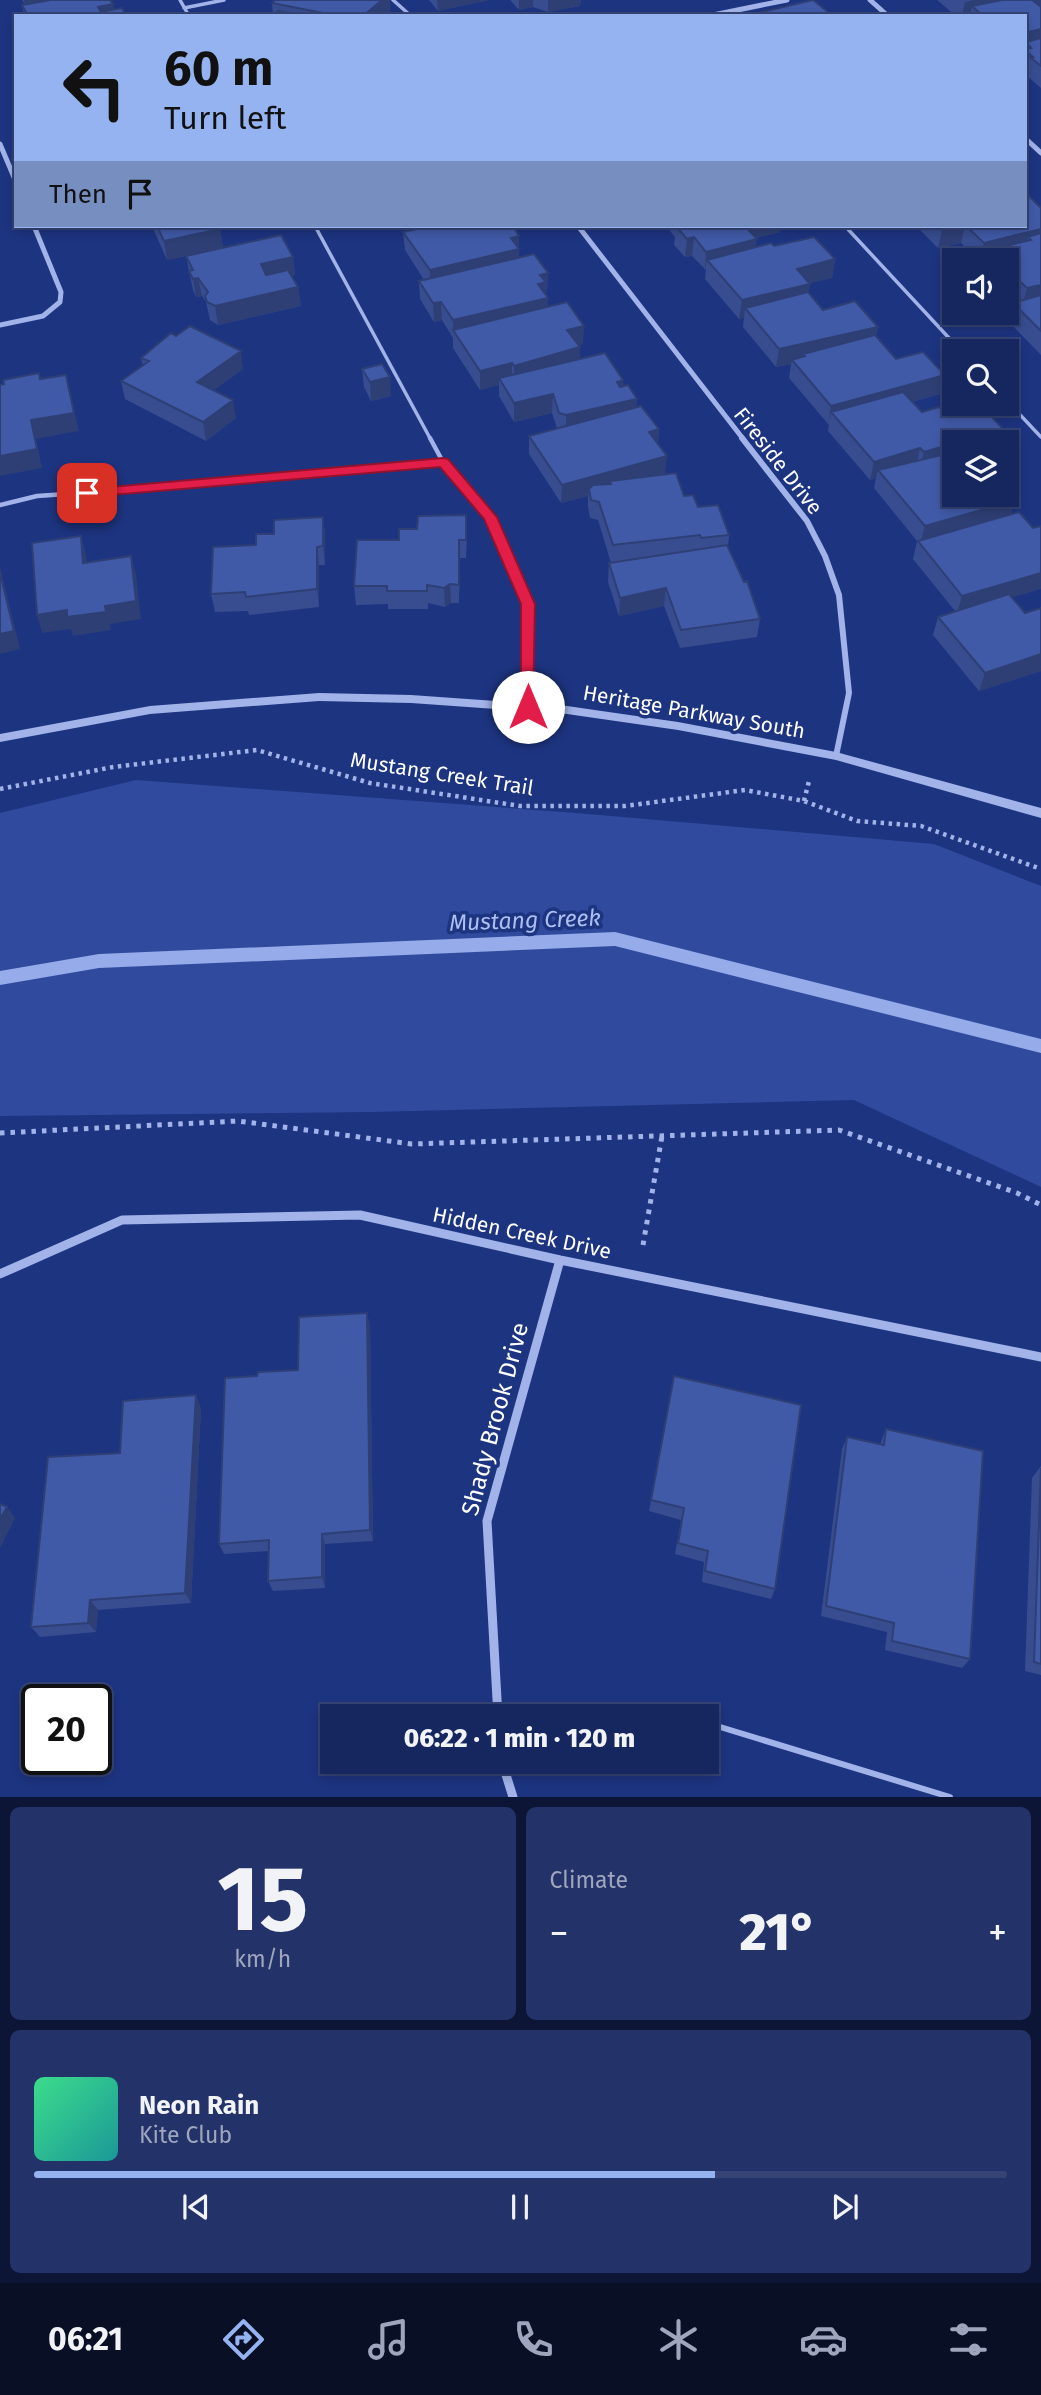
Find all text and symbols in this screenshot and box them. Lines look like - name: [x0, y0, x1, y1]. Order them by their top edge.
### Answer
- text: 60 m: [164, 39, 273, 98]
- icon: left: [49, 42, 140, 133]
- text: Turn left: [164, 99, 286, 137]
- icon: arrive: [121, 175, 159, 213]
- text: Then: [49, 179, 107, 210]
- map controls: [942, 248, 1019, 507]
- button: sound: [942, 248, 1019, 325]
- button: search: [942, 339, 1019, 416]
- street label: Fireside Drive: [728, 402, 828, 520]
- button: layers: [942, 430, 1019, 507]
- pin: [57, 463, 117, 523]
- icon: arrive: [68, 474, 106, 512]
- position arrow: [491, 670, 565, 744]
- street label: Heritage Parkway South: [581, 680, 807, 744]
- street label: Mustang Creek Trail: [348, 747, 536, 801]
- water label: Mustang Creek: [449, 903, 601, 937]
- street label: Hidden Creek Drive: [430, 1201, 614, 1265]
- street label: Shady Brook Drive: [456, 1319, 534, 1519]
- speed limit sign: 20: [21, 1684, 112, 1775]
- text: 06:22 · 1 min · 120 m: [404, 1723, 635, 1754]
- text: 15: [217, 1845, 308, 1954]
- text: Climate: [550, 1866, 628, 1894]
- text: 21°: [739, 1901, 817, 1964]
- text: −: [550, 1910, 569, 1956]
- text: +: [988, 1910, 1007, 1956]
- text: km/h: [234, 1945, 291, 1973]
- text: Neon Rain: [139, 2090, 259, 2121]
- text: Kite Club: [139, 2121, 232, 2149]
- icon: previous: [177, 2188, 215, 2226]
- icon: pause: [501, 2188, 539, 2226]
- icon: next: [826, 2188, 864, 2226]
- icon: directions: [219, 2315, 268, 2364]
- icon: music: [364, 2315, 413, 2364]
- icon: phone: [509, 2315, 558, 2364]
- icon: climate: [654, 2315, 703, 2364]
- icon: car: [799, 2315, 848, 2364]
- icon: filters: [944, 2315, 993, 2364]
- text: 06:21: [48, 2320, 123, 2358]

